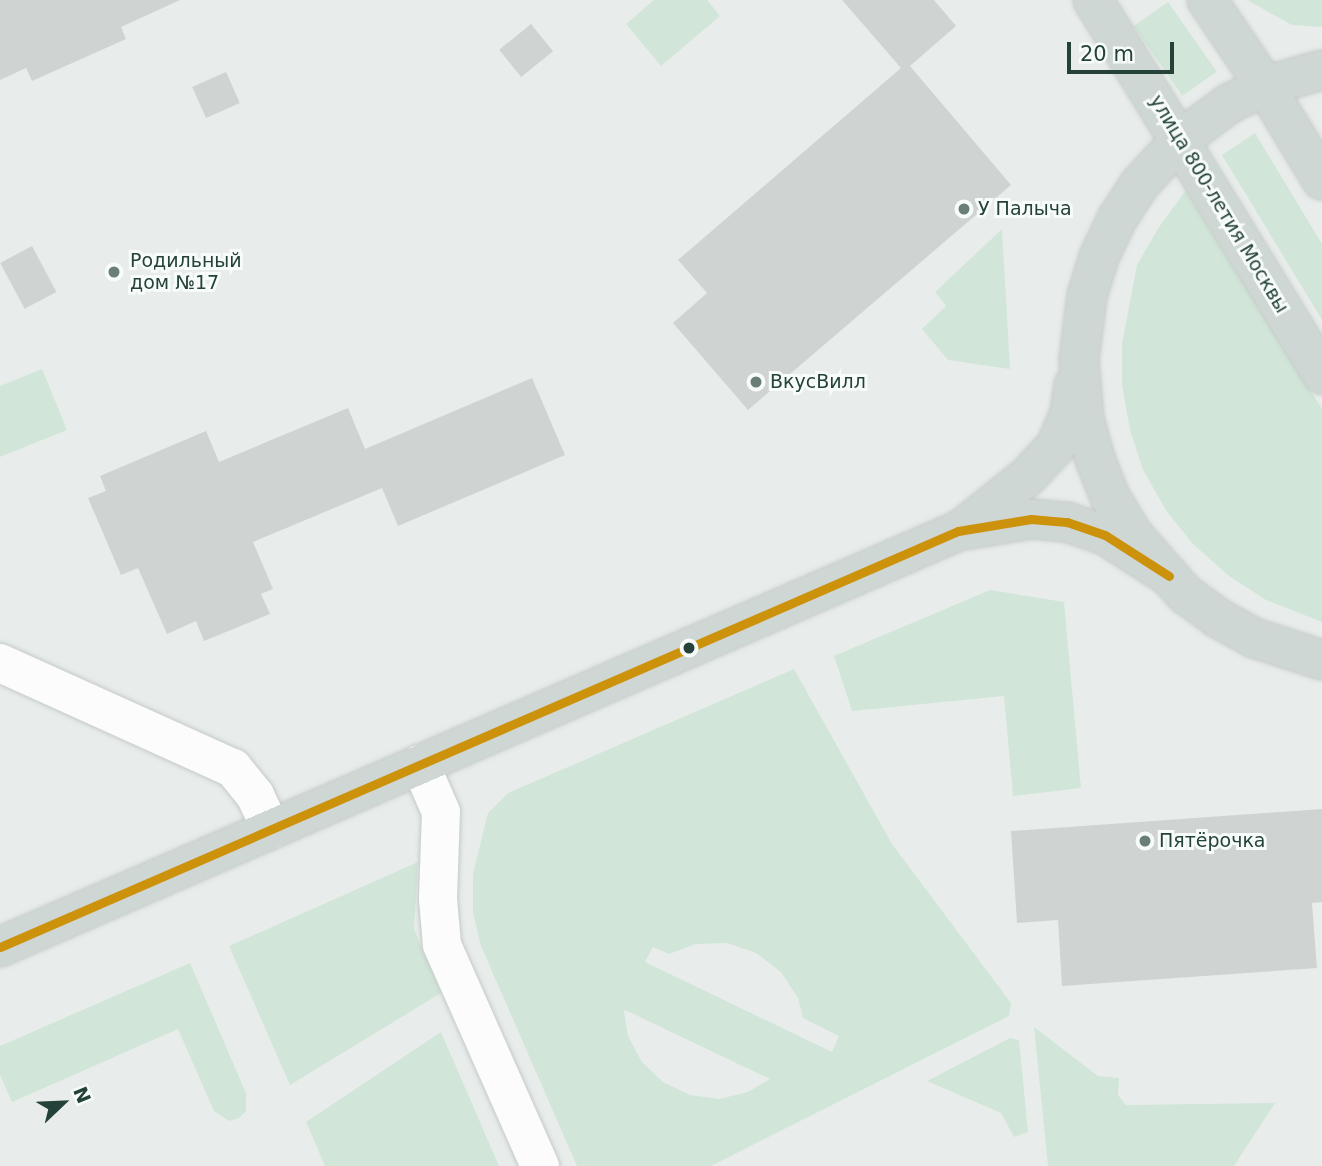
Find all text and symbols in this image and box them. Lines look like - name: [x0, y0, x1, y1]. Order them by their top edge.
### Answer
- scale bar: [1070, 28, 1177, 72]
- text: 20 m: [1080, 42, 1134, 66]
- street label: улица 800-летия Москвы: [1145, 91, 1293, 317]
- place label: У Палыча: [978, 198, 1072, 220]
- marker: У Палыча: [956, 201, 972, 217]
- place label: Родильный дом №17: [130, 250, 242, 294]
- marker: Родильный дом №17: [104, 262, 124, 282]
- place label: ВкусВилл: [770, 371, 866, 393]
- marker: ВкусВилл: [748, 374, 764, 390]
- unlabelled marker: [682, 641, 696, 655]
- place label: Пятёрочка: [1159, 830, 1266, 852]
- marker: Пятёрочка: [1137, 833, 1153, 849]
- north arrow: [28, 1068, 98, 1138]
- text: N: [69, 1083, 96, 1106]

